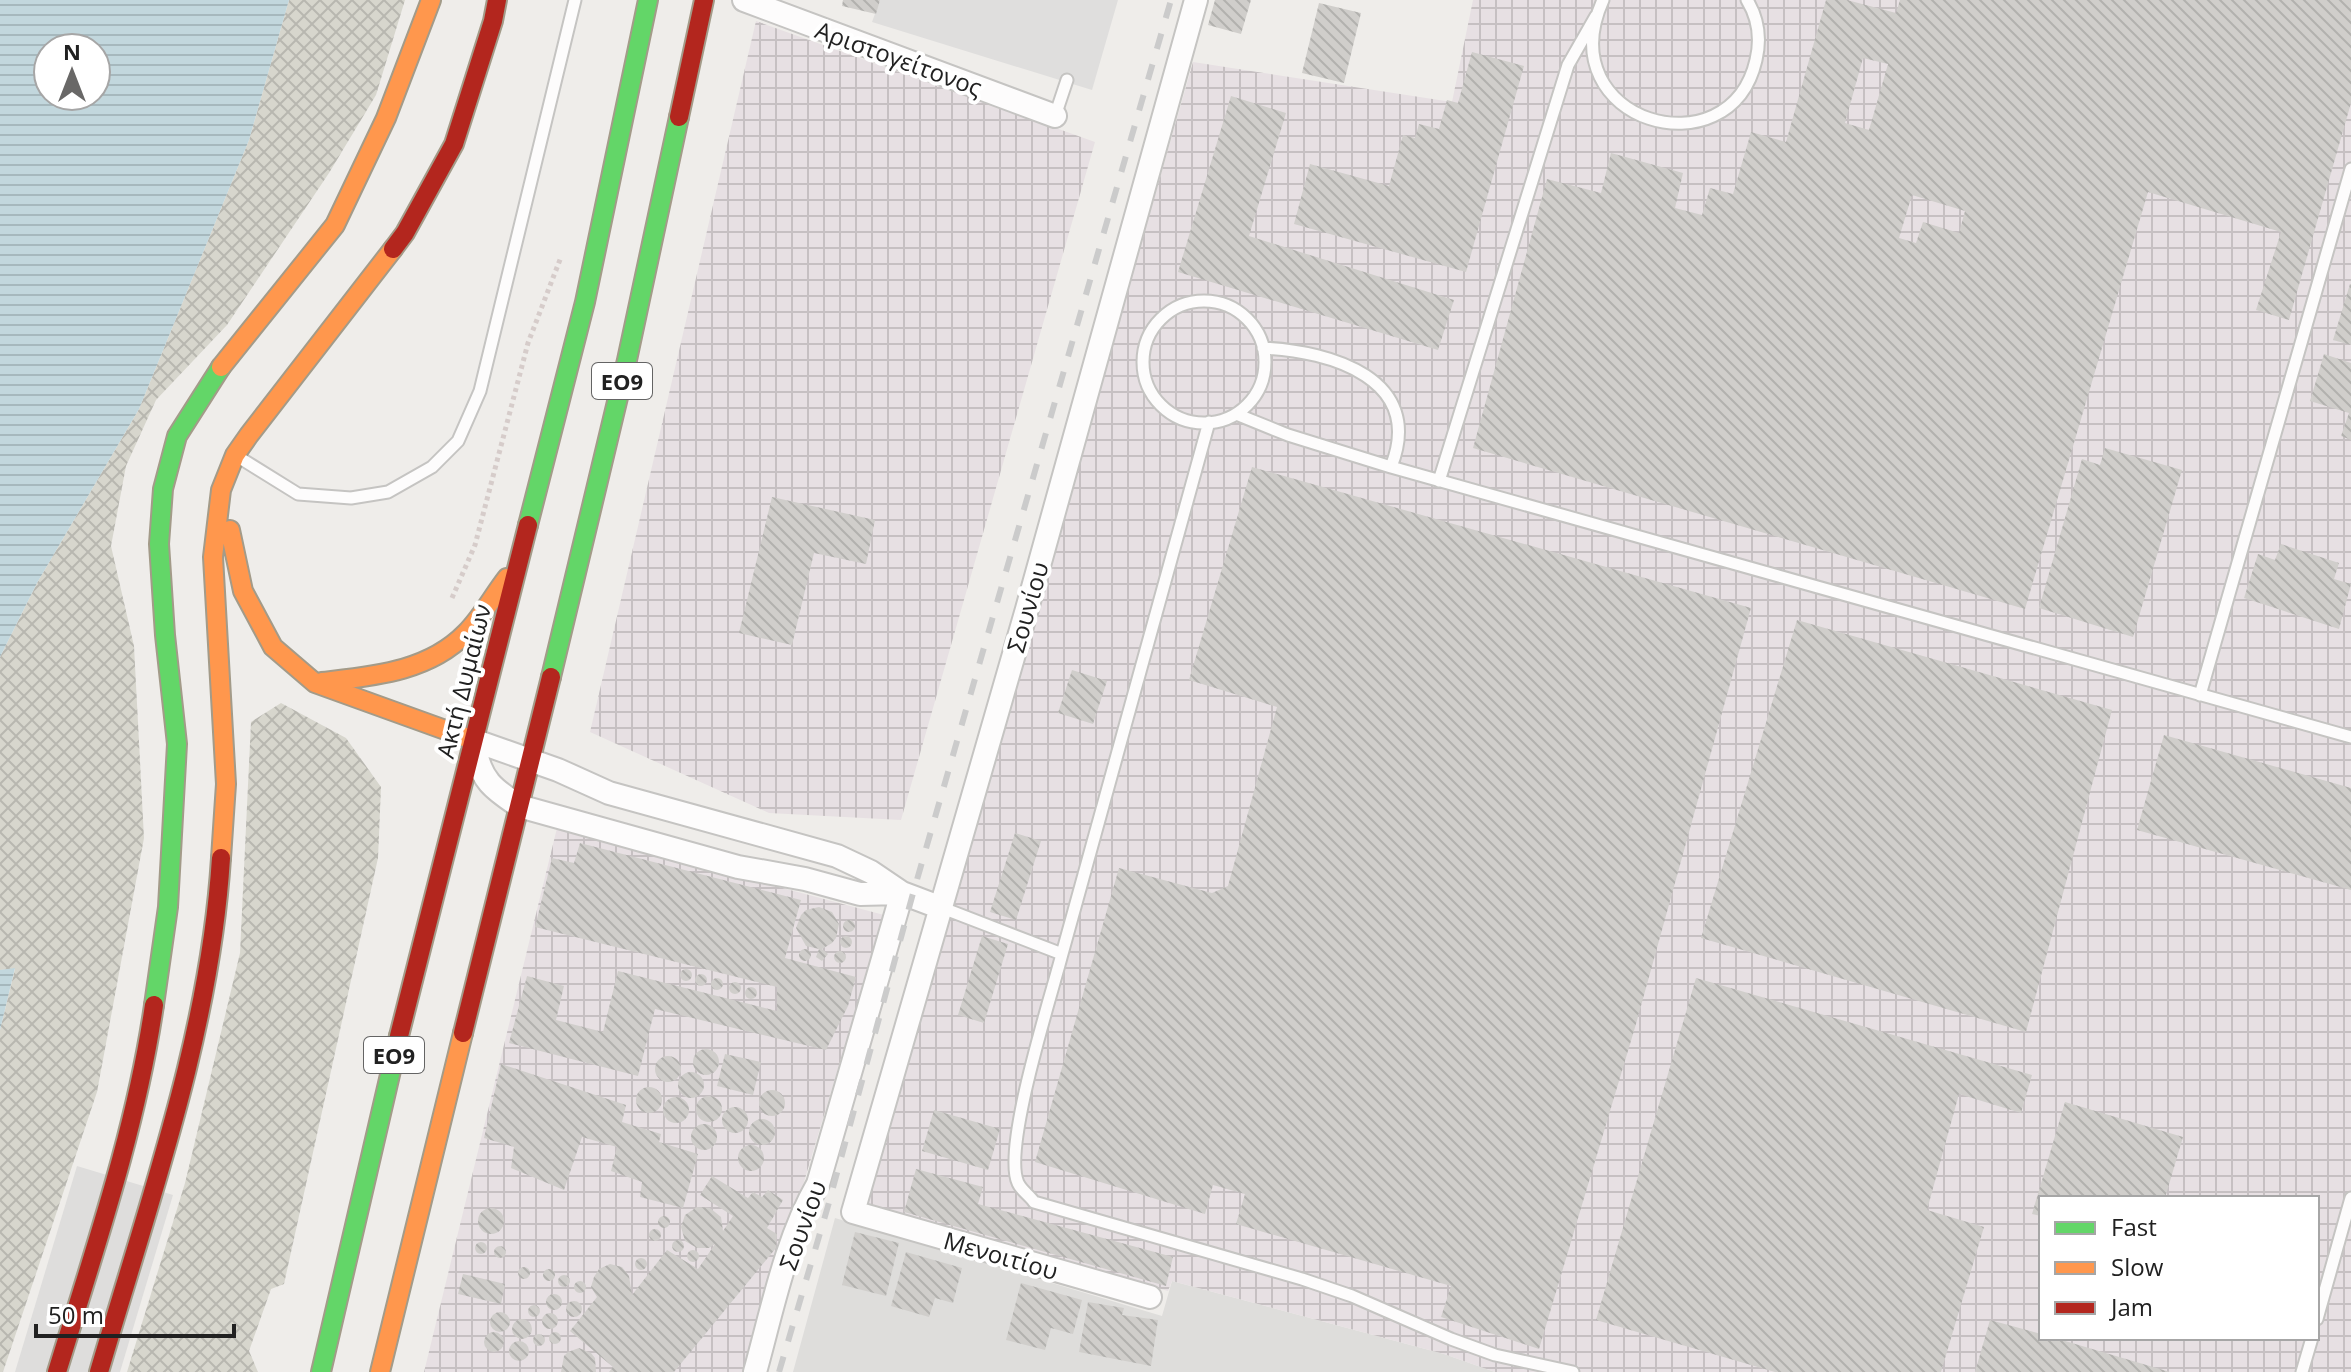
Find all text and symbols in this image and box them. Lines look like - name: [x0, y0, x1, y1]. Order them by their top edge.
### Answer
- street label: Αριστογείτονος: [811, 13, 987, 103]
- north arrow: [32, 32, 112, 112]
- text: N: [63, 36, 81, 66]
- road number: ΕΟ9: [592, 363, 652, 399]
- street label: Σουνίου: [998, 558, 1056, 656]
- street label: Ακτή Δυμαίων: [428, 600, 498, 762]
- road number: ΕΟ9: [364, 1037, 424, 1073]
- street label: Σουνίου: [771, 1176, 833, 1274]
- legend: [2039, 1196, 2319, 1340]
- text: Fast: [2111, 1210, 2157, 1243]
- street label: Μενοιτίου: [940, 1223, 1062, 1287]
- text: Slow: [2111, 1250, 2164, 1283]
- scale bar: [36, 1288, 234, 1338]
- text: Jam: [2109, 1290, 2153, 1323]
- text: 50 m: [48, 1298, 104, 1331]

